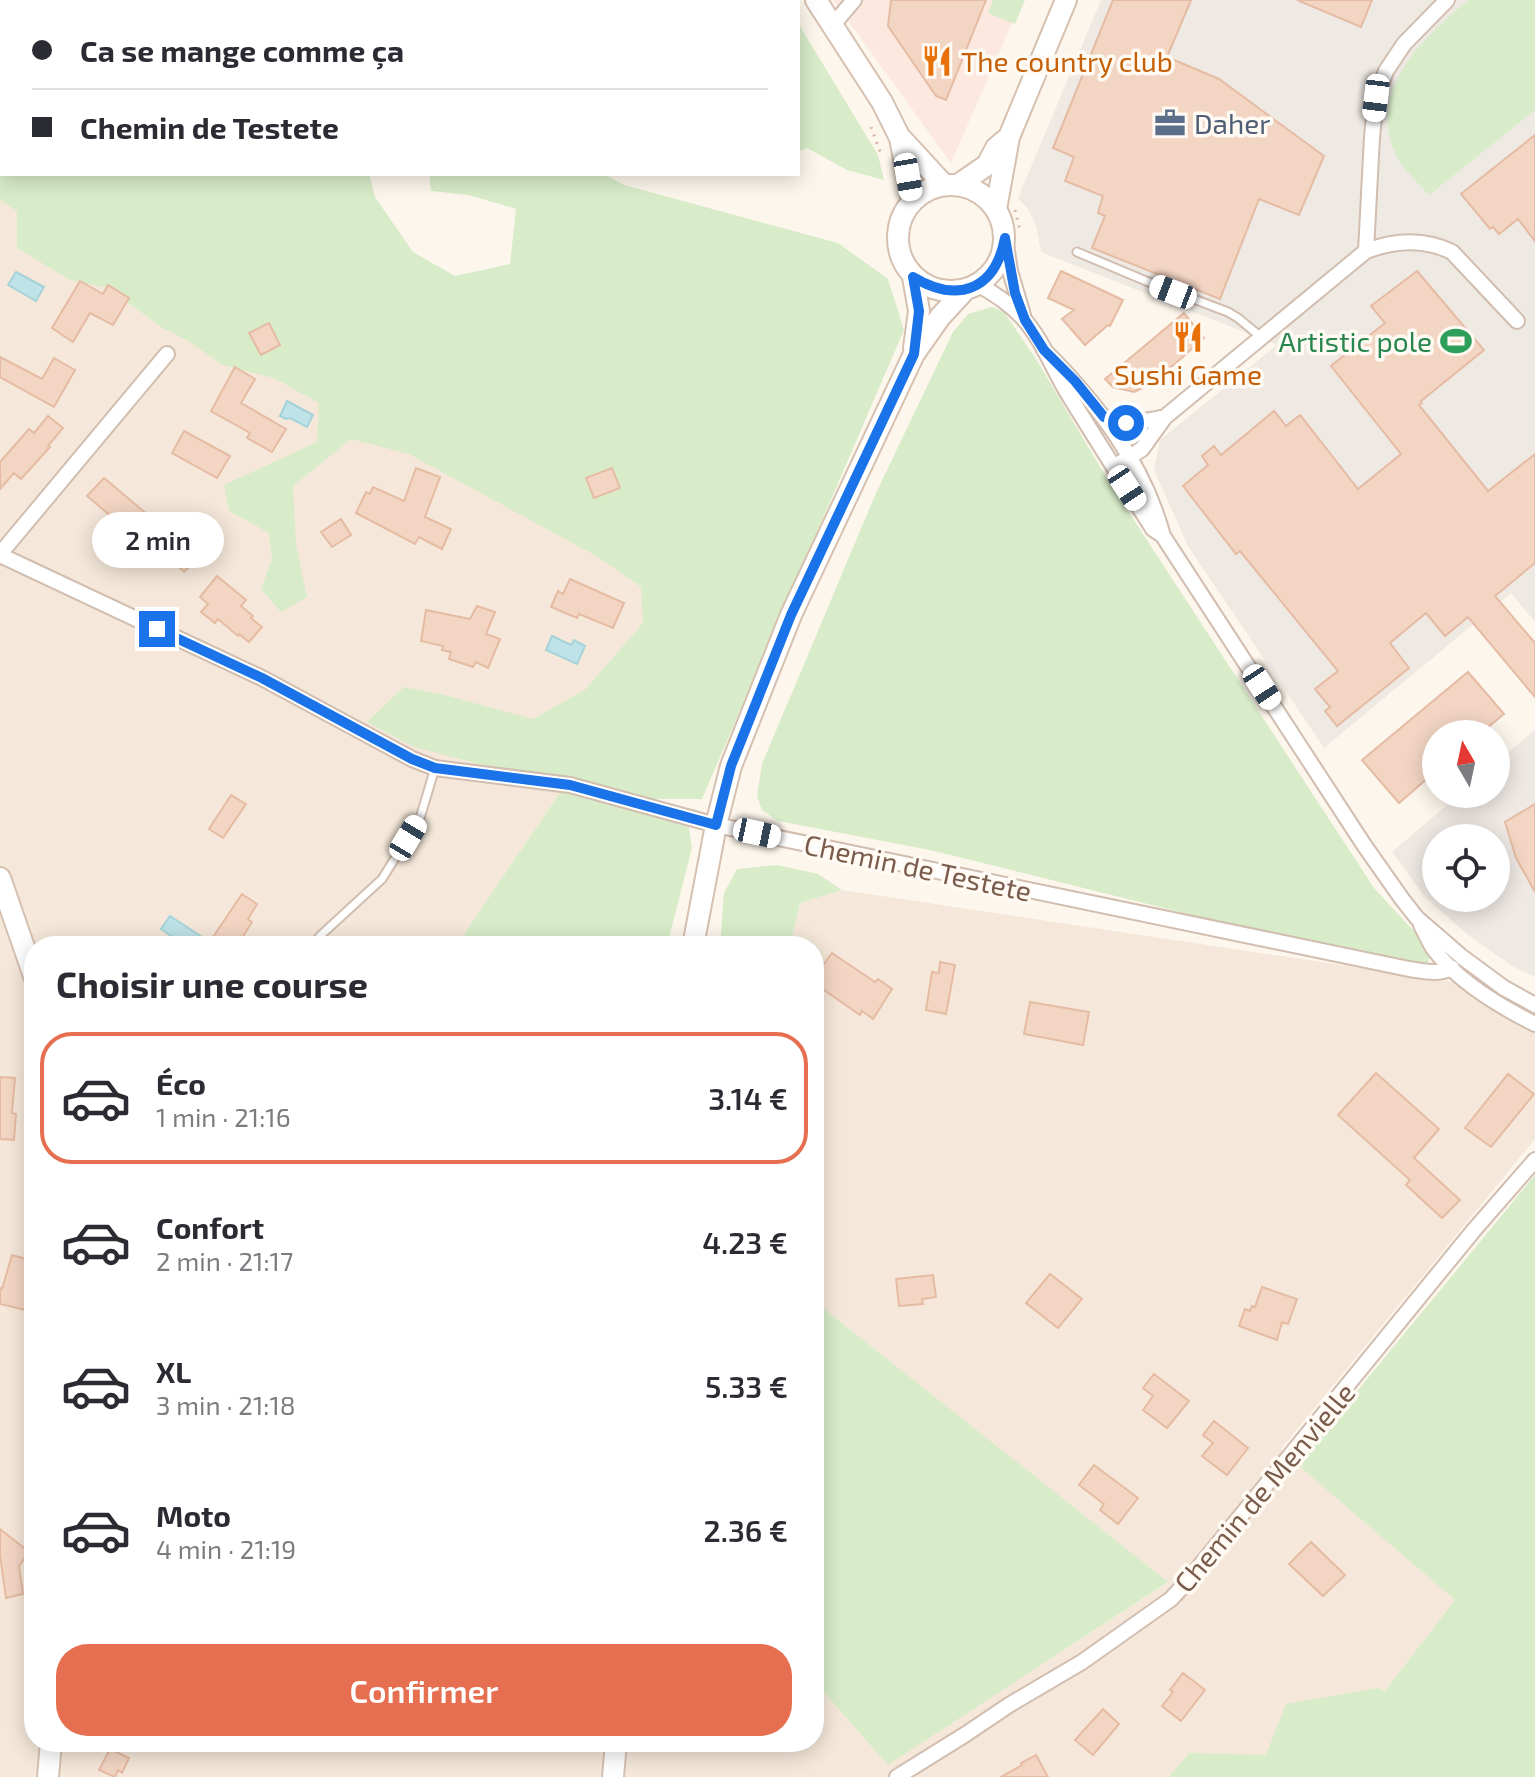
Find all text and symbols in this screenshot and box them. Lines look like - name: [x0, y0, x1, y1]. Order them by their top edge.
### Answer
- text: Ca se mange comme ça: [80, 32, 404, 68]
- restaurant icon: The country club: [920, 44, 954, 78]
- place label: The country club: [961, 44, 1173, 78]
- car: [1361, 73, 1391, 123]
- office icon: Daher: [1153, 106, 1187, 140]
- place label: Daher: [1194, 106, 1271, 140]
- text: Chemin de Testete: [80, 109, 339, 145]
- car: [892, 151, 924, 203]
- car: [1146, 272, 1200, 312]
- restaurant icon: Sushi Game: [1171, 320, 1205, 354]
- place label: Artistic pole: [1278, 324, 1432, 358]
- sports icon: Artistic pole: [1439, 324, 1473, 358]
- place label: Sushi Game: [1114, 357, 1262, 391]
- route start: [1108, 405, 1144, 441]
- car: [1104, 461, 1150, 515]
- callout: 2 min: [91, 513, 223, 569]
- text: 2 min: [125, 524, 191, 555]
- route end: [139, 611, 175, 647]
- car: [1239, 660, 1285, 714]
- north arrow: [1422, 720, 1510, 808]
- map controls: [1422, 720, 1510, 912]
- car: [385, 811, 431, 865]
- car: [731, 816, 783, 850]
- button: locate: [1422, 824, 1510, 912]
- street label: Chemin de Testete: [801, 826, 1035, 908]
- text: Choisir une course: [56, 962, 368, 1005]
- icon: car: [60, 1062, 132, 1134]
- text: Éco: [156, 1065, 206, 1101]
- text: 3.14 €: [708, 1080, 788, 1116]
- text: 1 min · 21:16: [156, 1101, 291, 1132]
- icon: car: [60, 1206, 132, 1278]
- text: Confort: [156, 1209, 264, 1245]
- text: 4.23 €: [702, 1224, 788, 1260]
- text: 2 min · 21:17: [156, 1245, 293, 1276]
- icon: car: [60, 1350, 132, 1422]
- text: XL: [156, 1353, 191, 1389]
- text: 5.33 €: [705, 1368, 788, 1404]
- street label: Chemin de Menvielle: [1166, 1375, 1362, 1599]
- text: 3 min · 21:18: [156, 1389, 296, 1420]
- icon: car: [60, 1494, 132, 1566]
- text: Moto: [156, 1497, 231, 1533]
- text: 2.36 €: [704, 1512, 788, 1548]
- text: 4 min · 21:19: [156, 1533, 296, 1564]
- button: Confirmer: [56, 1644, 792, 1736]

